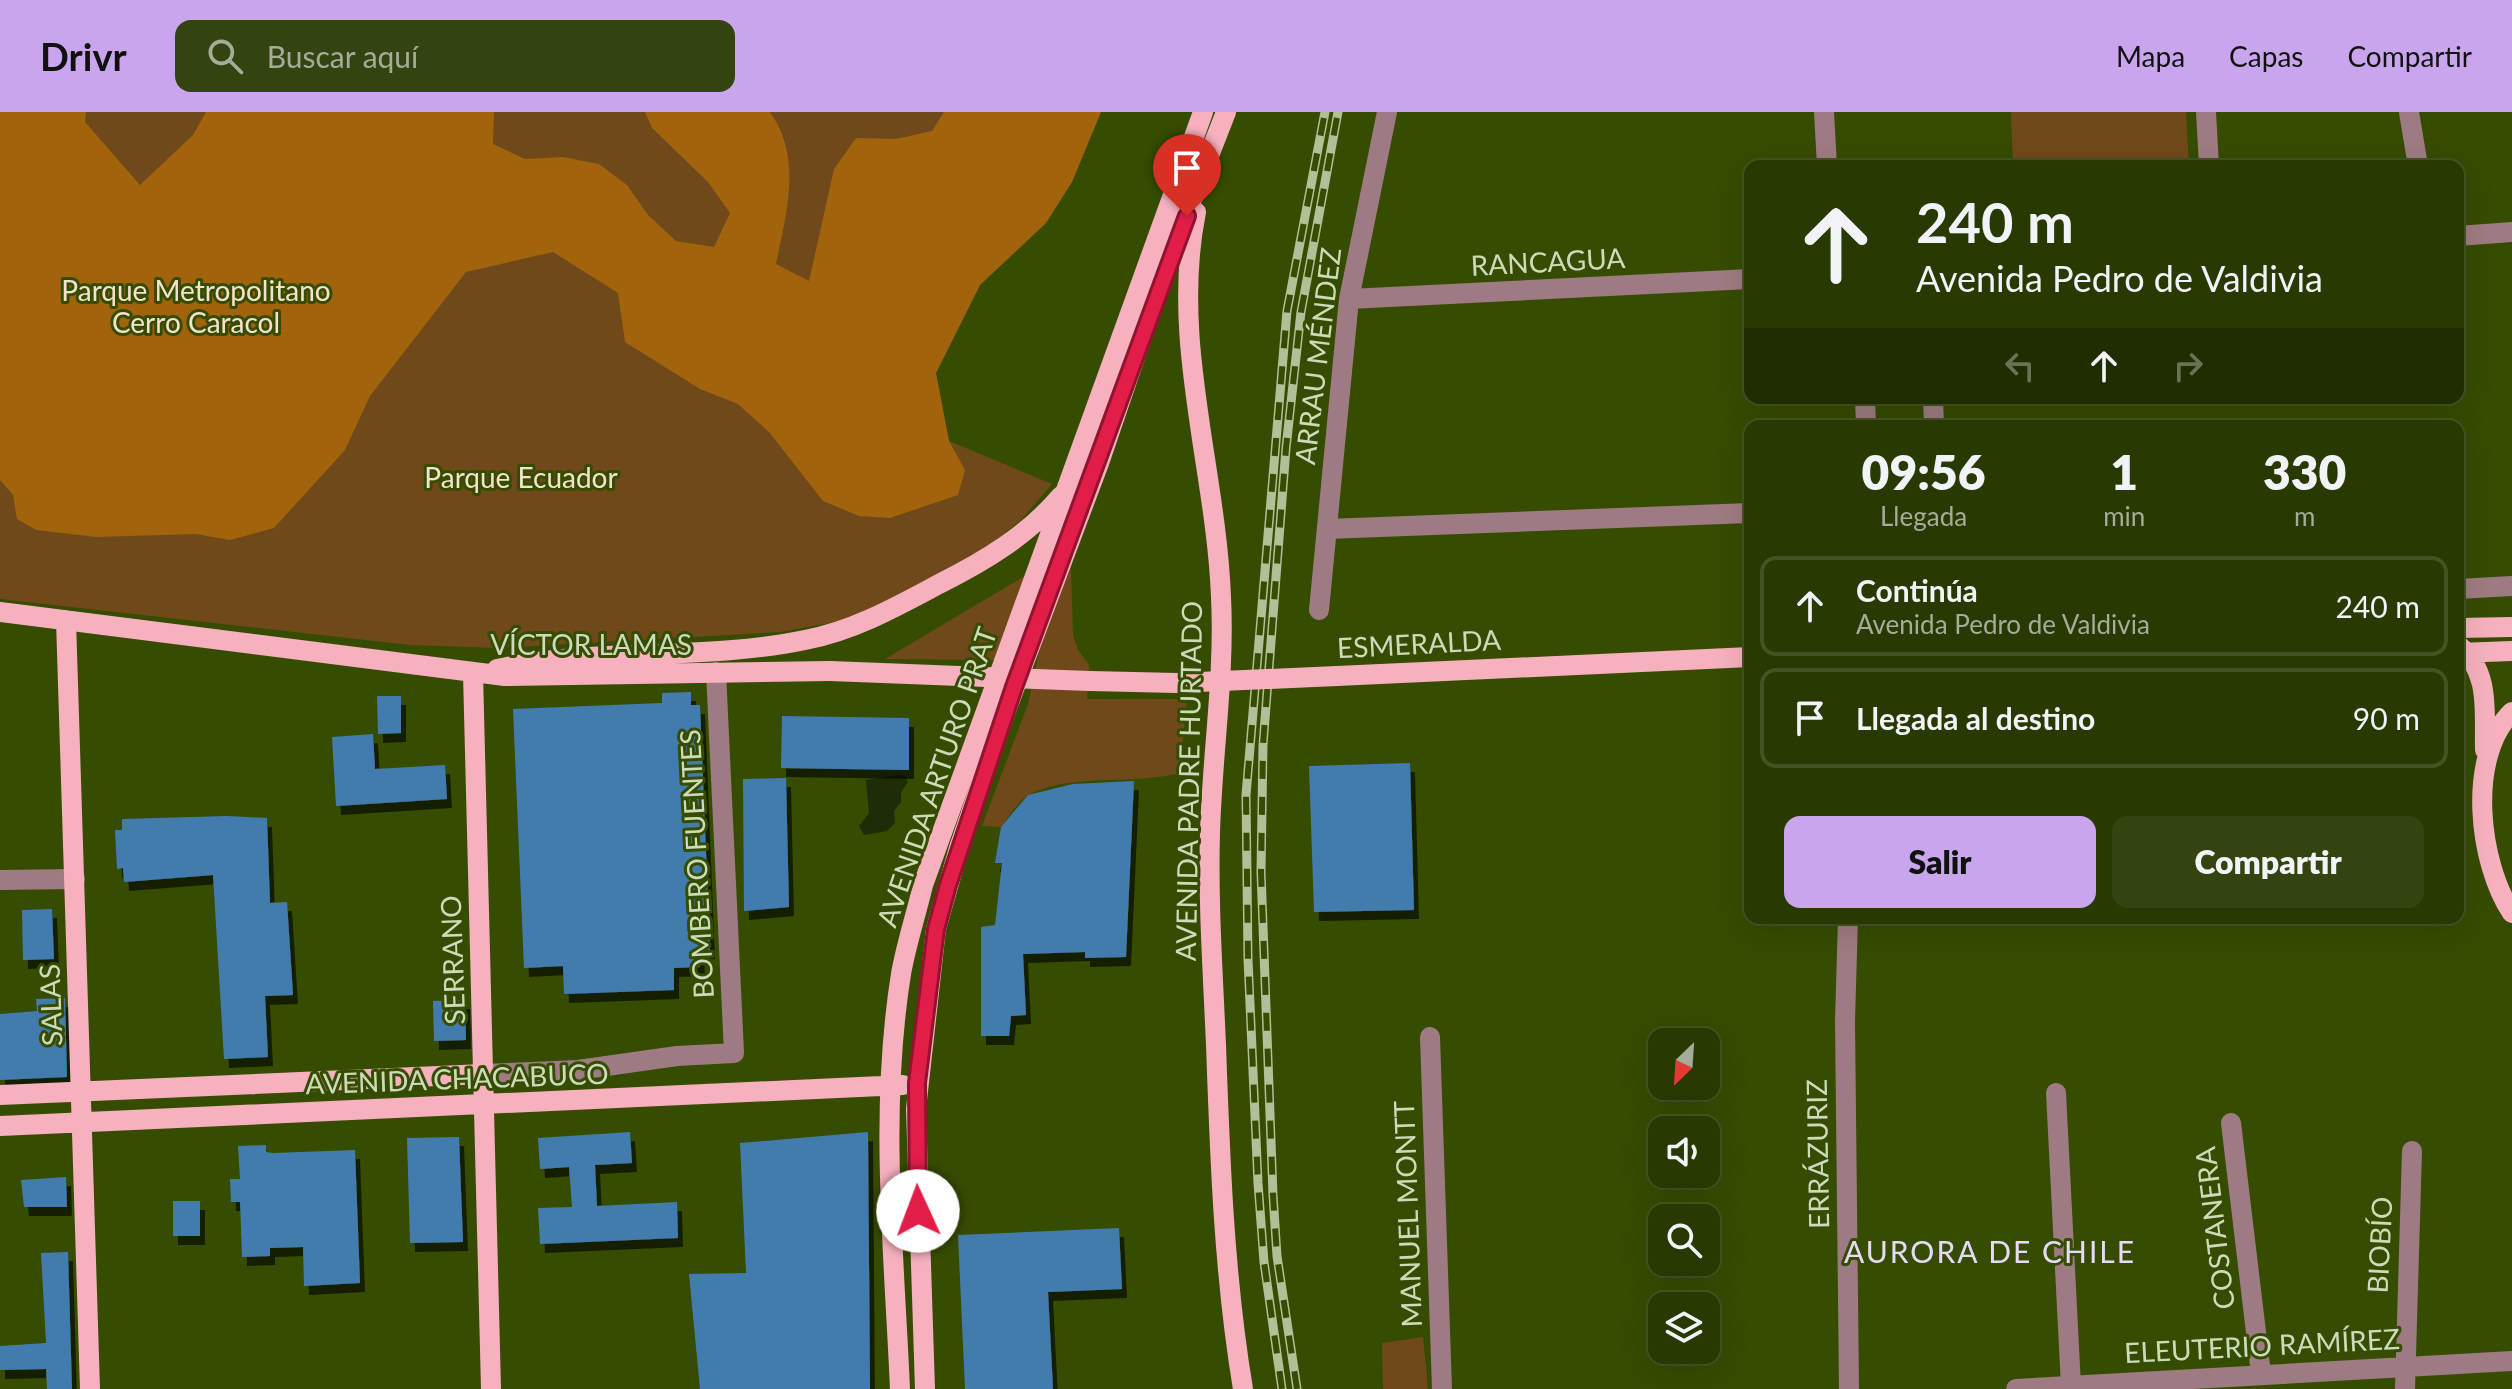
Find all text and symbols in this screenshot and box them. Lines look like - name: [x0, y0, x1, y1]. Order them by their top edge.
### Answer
- search box: [175, 20, 735, 92]
- text: Drivr: [40, 33, 127, 79]
- icon: search: [203, 34, 247, 78]
- text: Buscar aquí: [267, 38, 418, 74]
- text: Mapa: [2116, 39, 2185, 73]
- text: Capas: [2229, 39, 2303, 73]
- text: Compartir: [2347, 39, 2472, 73]
- pin: [1153, 134, 1221, 216]
- icon: arrive: [1165, 146, 1209, 190]
- text: 240 m: [1916, 188, 2074, 255]
- icon: ahead: [1784, 192, 1888, 296]
- street label: RANCAGUA: [1470, 240, 1626, 282]
- street label: ARRAU MÉNDEZ: [1287, 246, 1347, 466]
- text: Avenida Pedro de Valdivia: [1916, 256, 2323, 300]
- park label: Parque Metropolitano Cerro Caracol: [61, 273, 331, 339]
- icon: left: [1998, 344, 2042, 388]
- icon: ahead: [2082, 344, 2126, 388]
- icon: right: [2166, 344, 2210, 388]
- text: 09:56: [1862, 443, 1986, 500]
- text: 1: [2110, 443, 2138, 500]
- text: 330: [2263, 443, 2346, 500]
- park label: Parque Ecuador: [424, 460, 618, 494]
- text: Llegada: [1880, 500, 1967, 532]
- text: min: [2103, 500, 2145, 532]
- text: m: [2294, 500, 2315, 532]
- text: Continúa: [1856, 572, 1978, 608]
- icon: ahead: [1788, 584, 1832, 628]
- text: 240 m: [2335, 588, 2420, 624]
- street label: AVENIDA PADRE HURTADO: [1168, 601, 1208, 961]
- text: Avenida Pedro de Valdivia: [1856, 608, 2150, 640]
- street label: AVENIDA ARTURO PRAT: [869, 622, 1003, 931]
- street label: ESMERALDA: [1336, 622, 1502, 664]
- street label: VÍCTOR LAMAS: [490, 627, 692, 661]
- icon: arrive: [1788, 696, 1832, 740]
- text: Llegada al destino: [1856, 700, 2095, 736]
- text: 90 m: [2353, 700, 2420, 736]
- street label: BOMBERO FUENTES: [672, 729, 720, 1000]
- button: Salir: [1784, 816, 2096, 908]
- button: Compartir: [2112, 816, 2424, 908]
- street label: SERRANO: [433, 895, 471, 1025]
- street label: SALAS: [32, 963, 68, 1047]
- north arrow: [1648, 1028, 1720, 1100]
- map controls: [1648, 1028, 1720, 1364]
- street label: AVENIDA CHACABUCO: [305, 1056, 609, 1100]
- street label: ERRÁZURIZ: [1799, 1079, 1835, 1229]
- street label: MANUEL MONTT: [1386, 1100, 1428, 1328]
- button: sound: [1648, 1116, 1720, 1188]
- street label: COSTANERA: [2187, 1145, 2241, 1311]
- position arrow: [876, 1169, 960, 1253]
- street label: BIOBÍO: [2359, 1196, 2399, 1294]
- button: search: [1648, 1204, 1720, 1276]
- district label: AURORA DE CHILE: [1844, 1233, 2136, 1269]
- button: layers: [1648, 1292, 1720, 1364]
- street label: ELEUTERIO RAMÍREZ: [2123, 1321, 2401, 1369]

